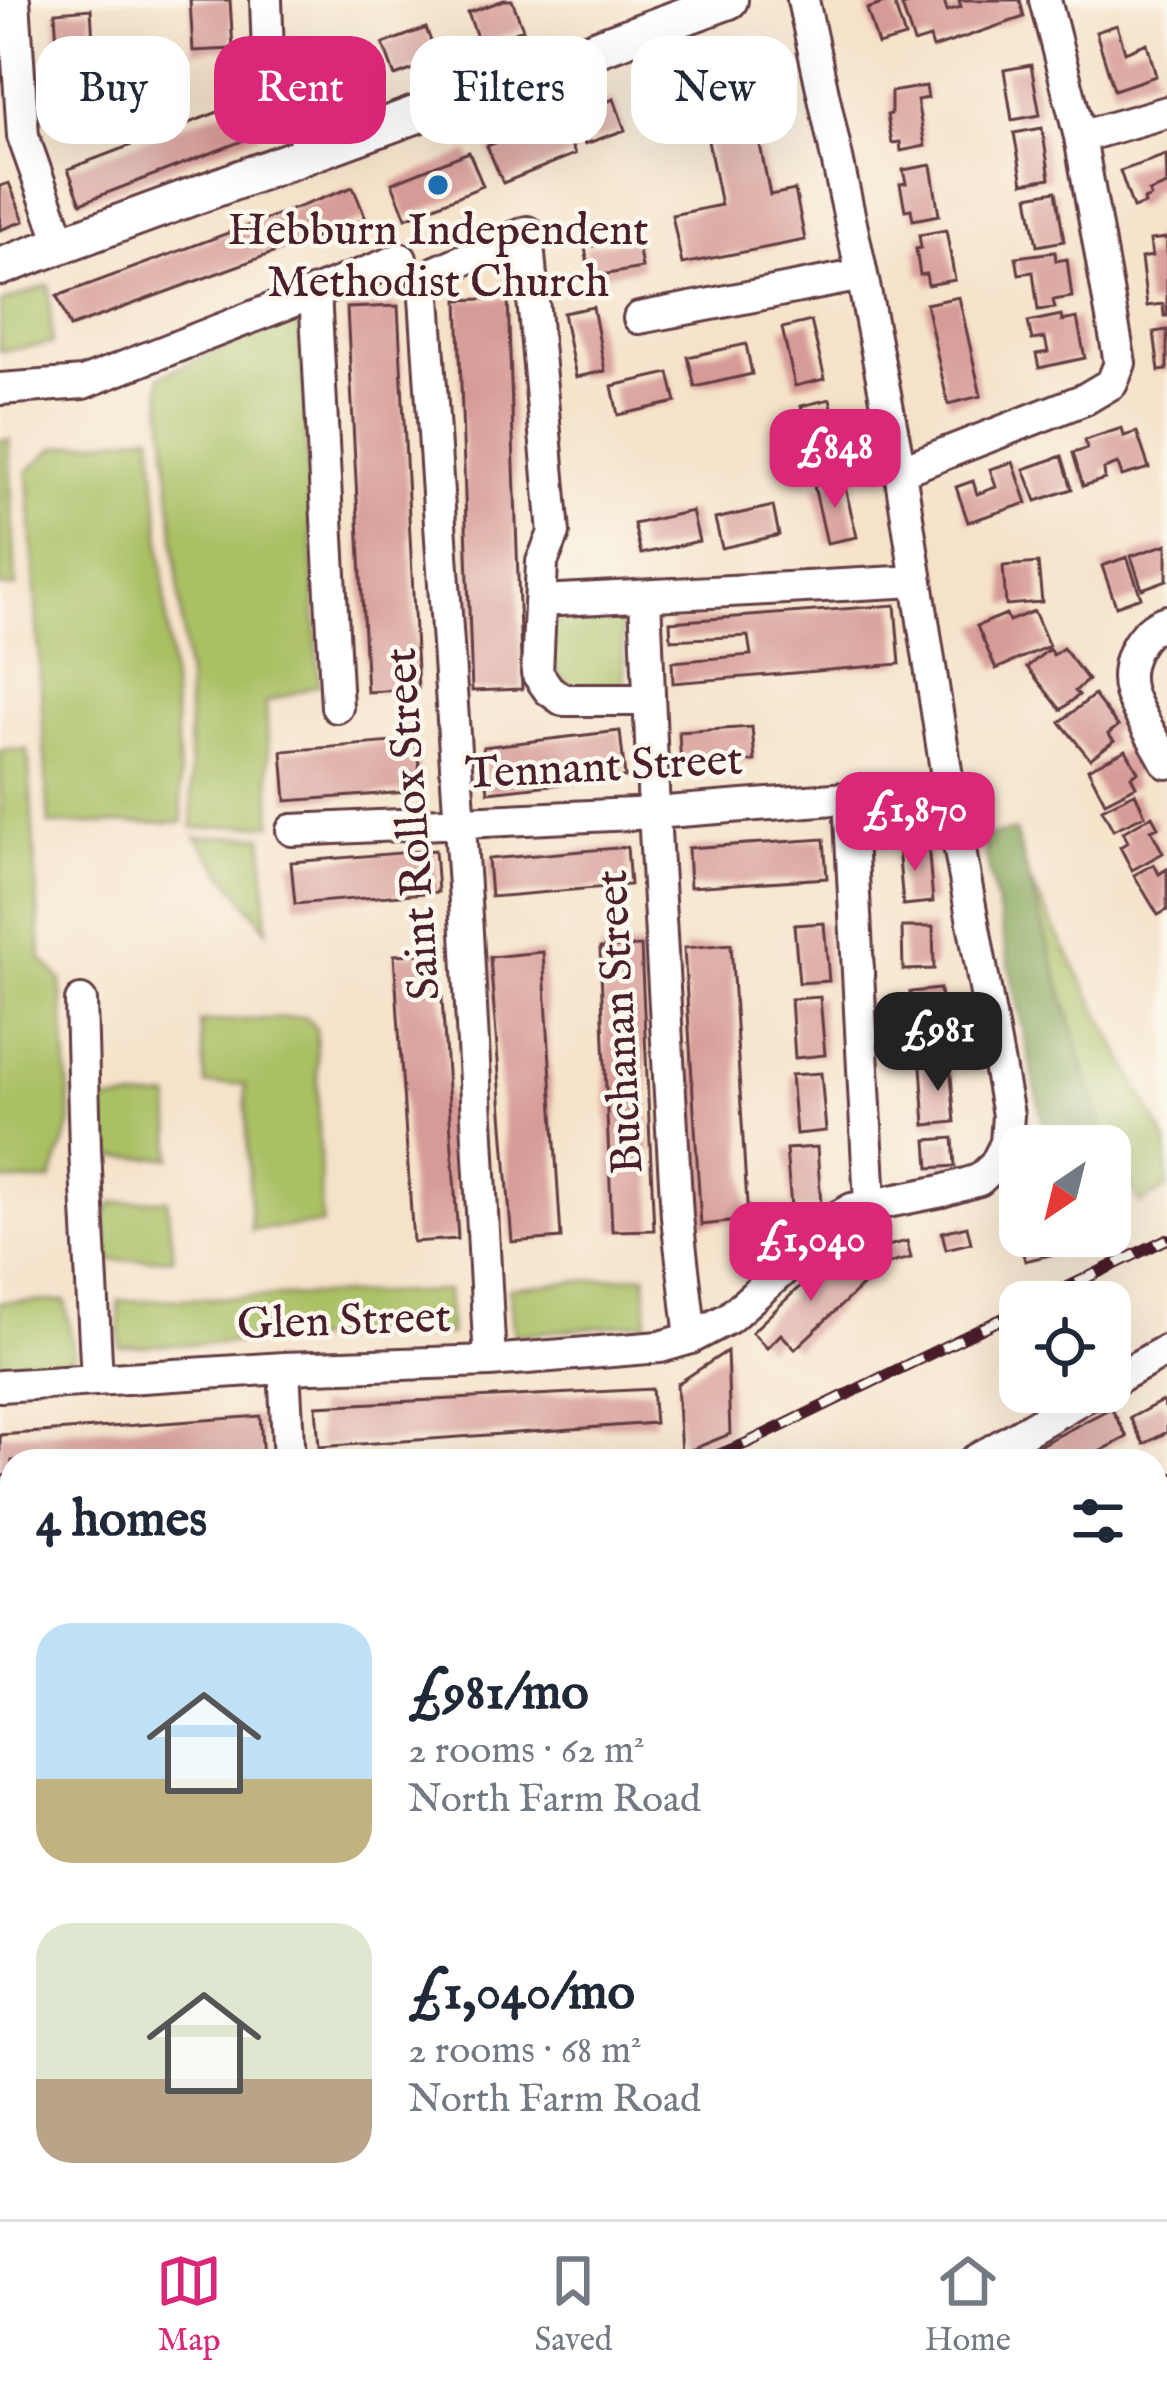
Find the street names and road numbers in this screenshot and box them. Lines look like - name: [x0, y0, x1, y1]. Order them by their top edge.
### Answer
- street label: Saint Rollox Street: [373, 646, 455, 1002]
- street label: Tennant Street: [464, 732, 744, 804]
- street label: Buchanan Street: [585, 868, 657, 1176]
- street label: Glen Street: [236, 1290, 452, 1354]

